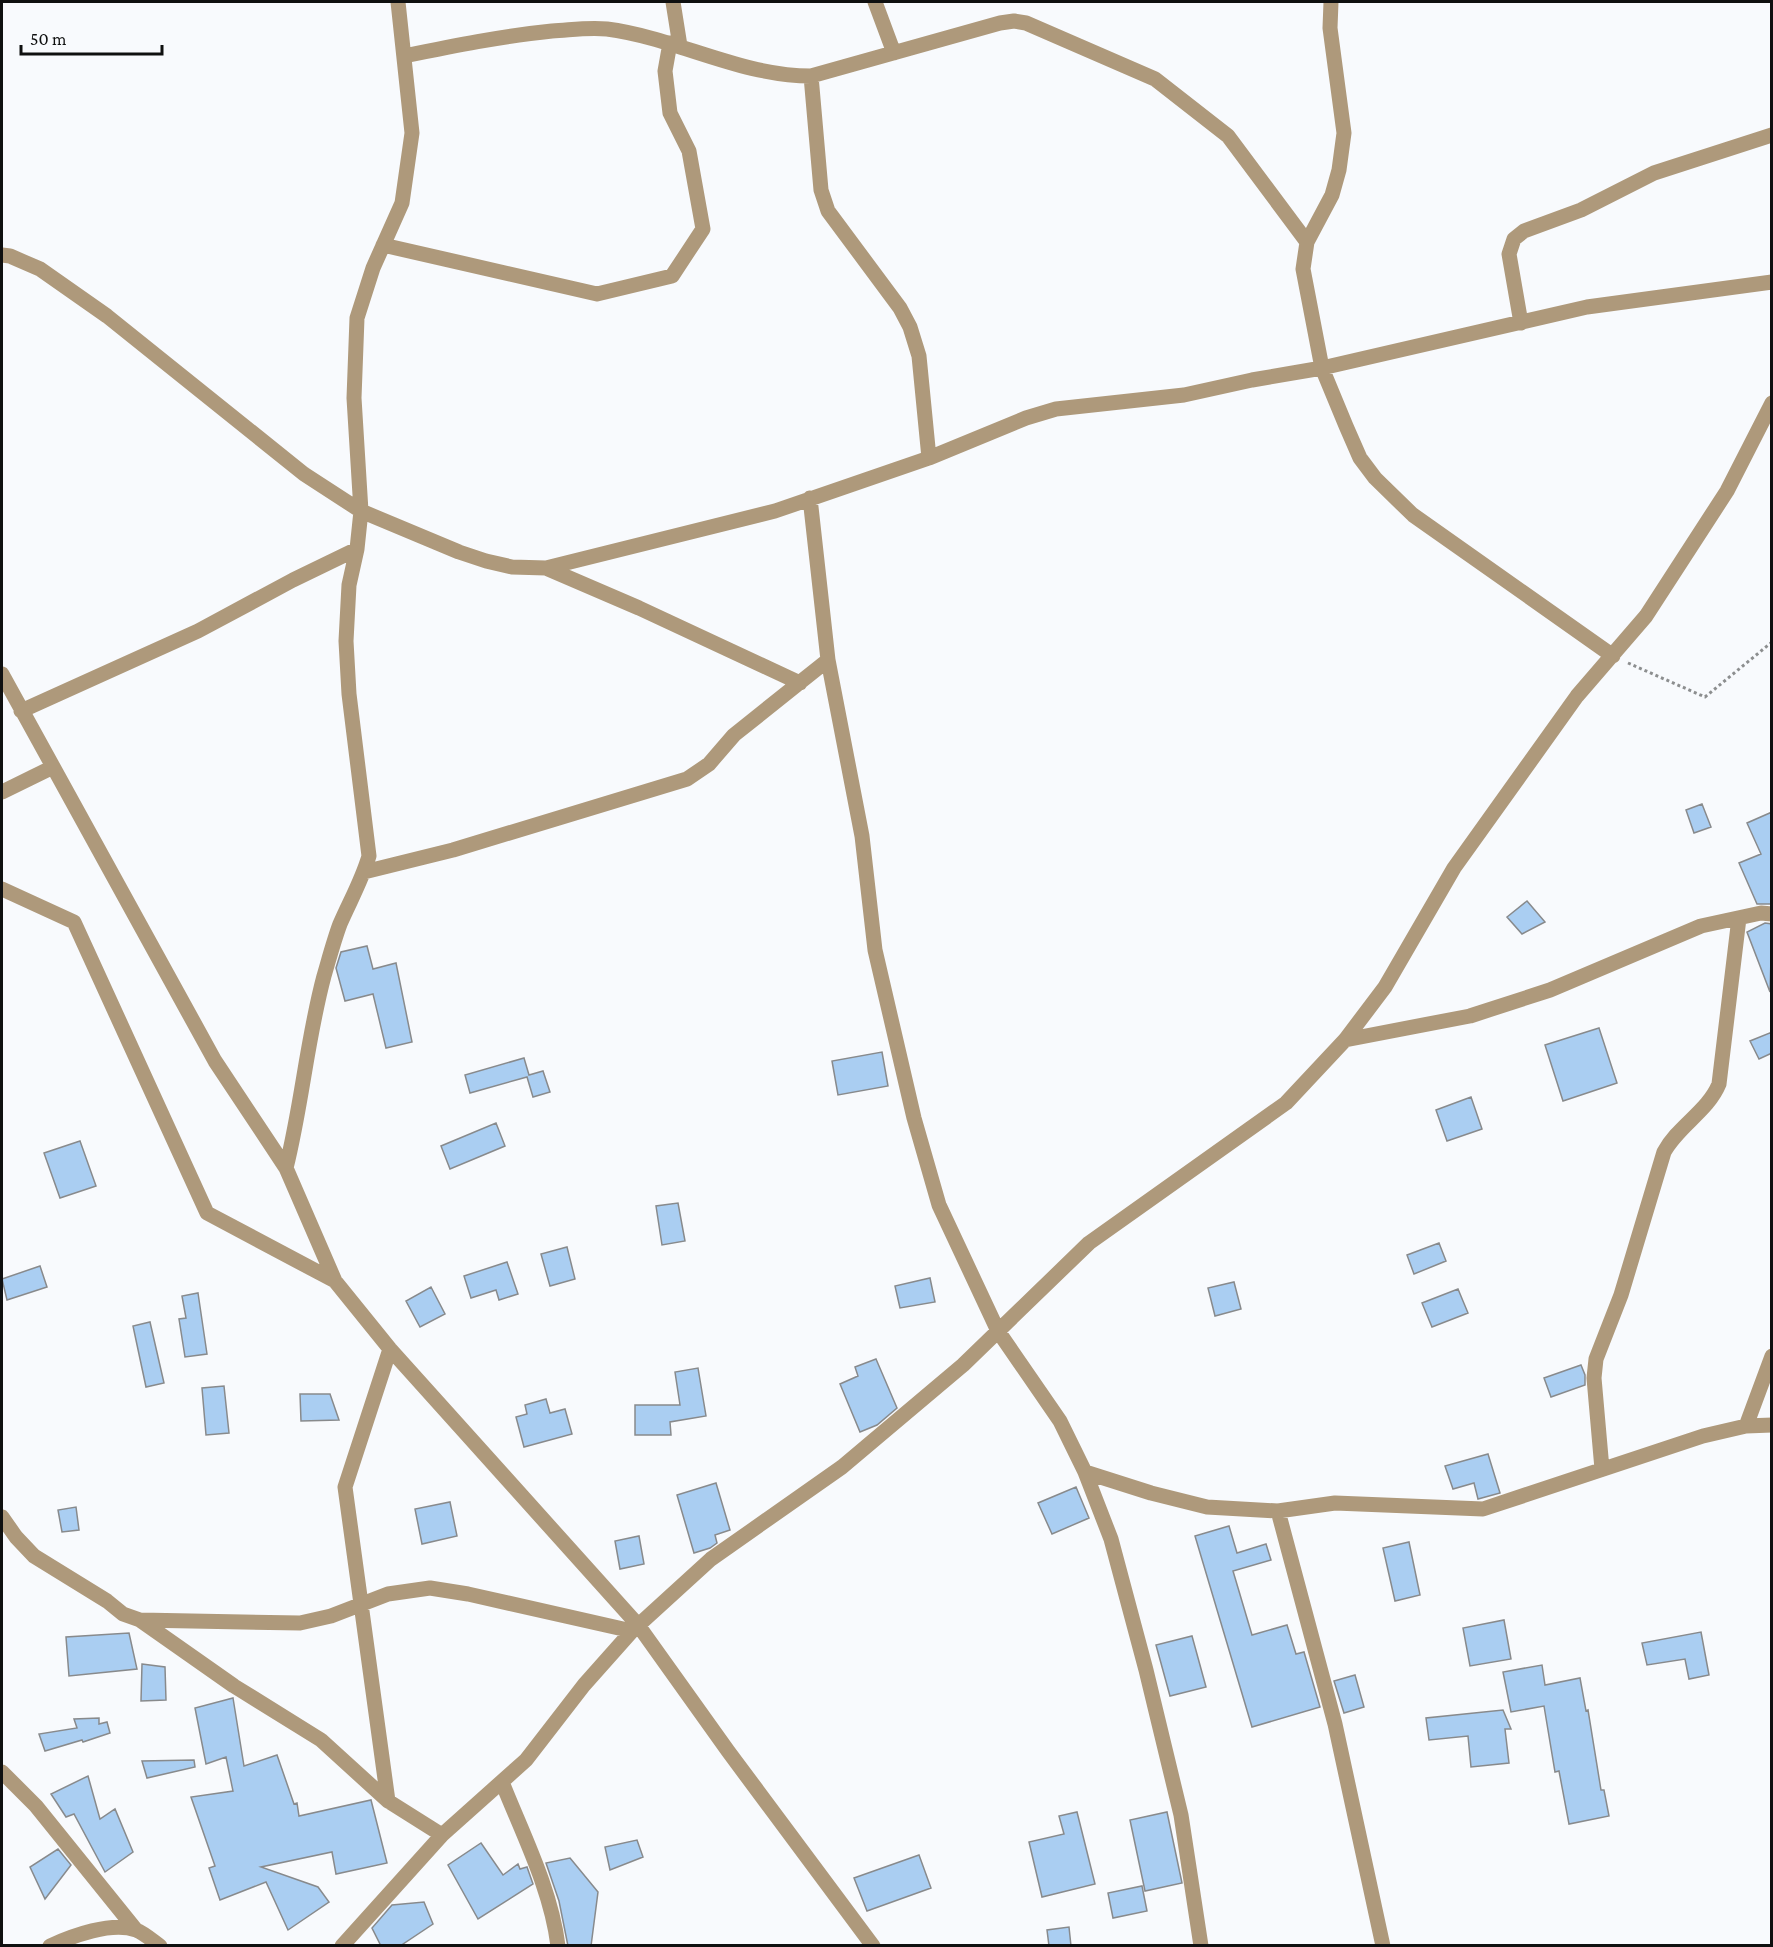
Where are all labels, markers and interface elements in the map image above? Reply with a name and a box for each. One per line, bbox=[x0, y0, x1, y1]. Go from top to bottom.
scale bar bbox=[21, 18, 162, 56]
text: 50 m bbox=[30, 29, 67, 49]

